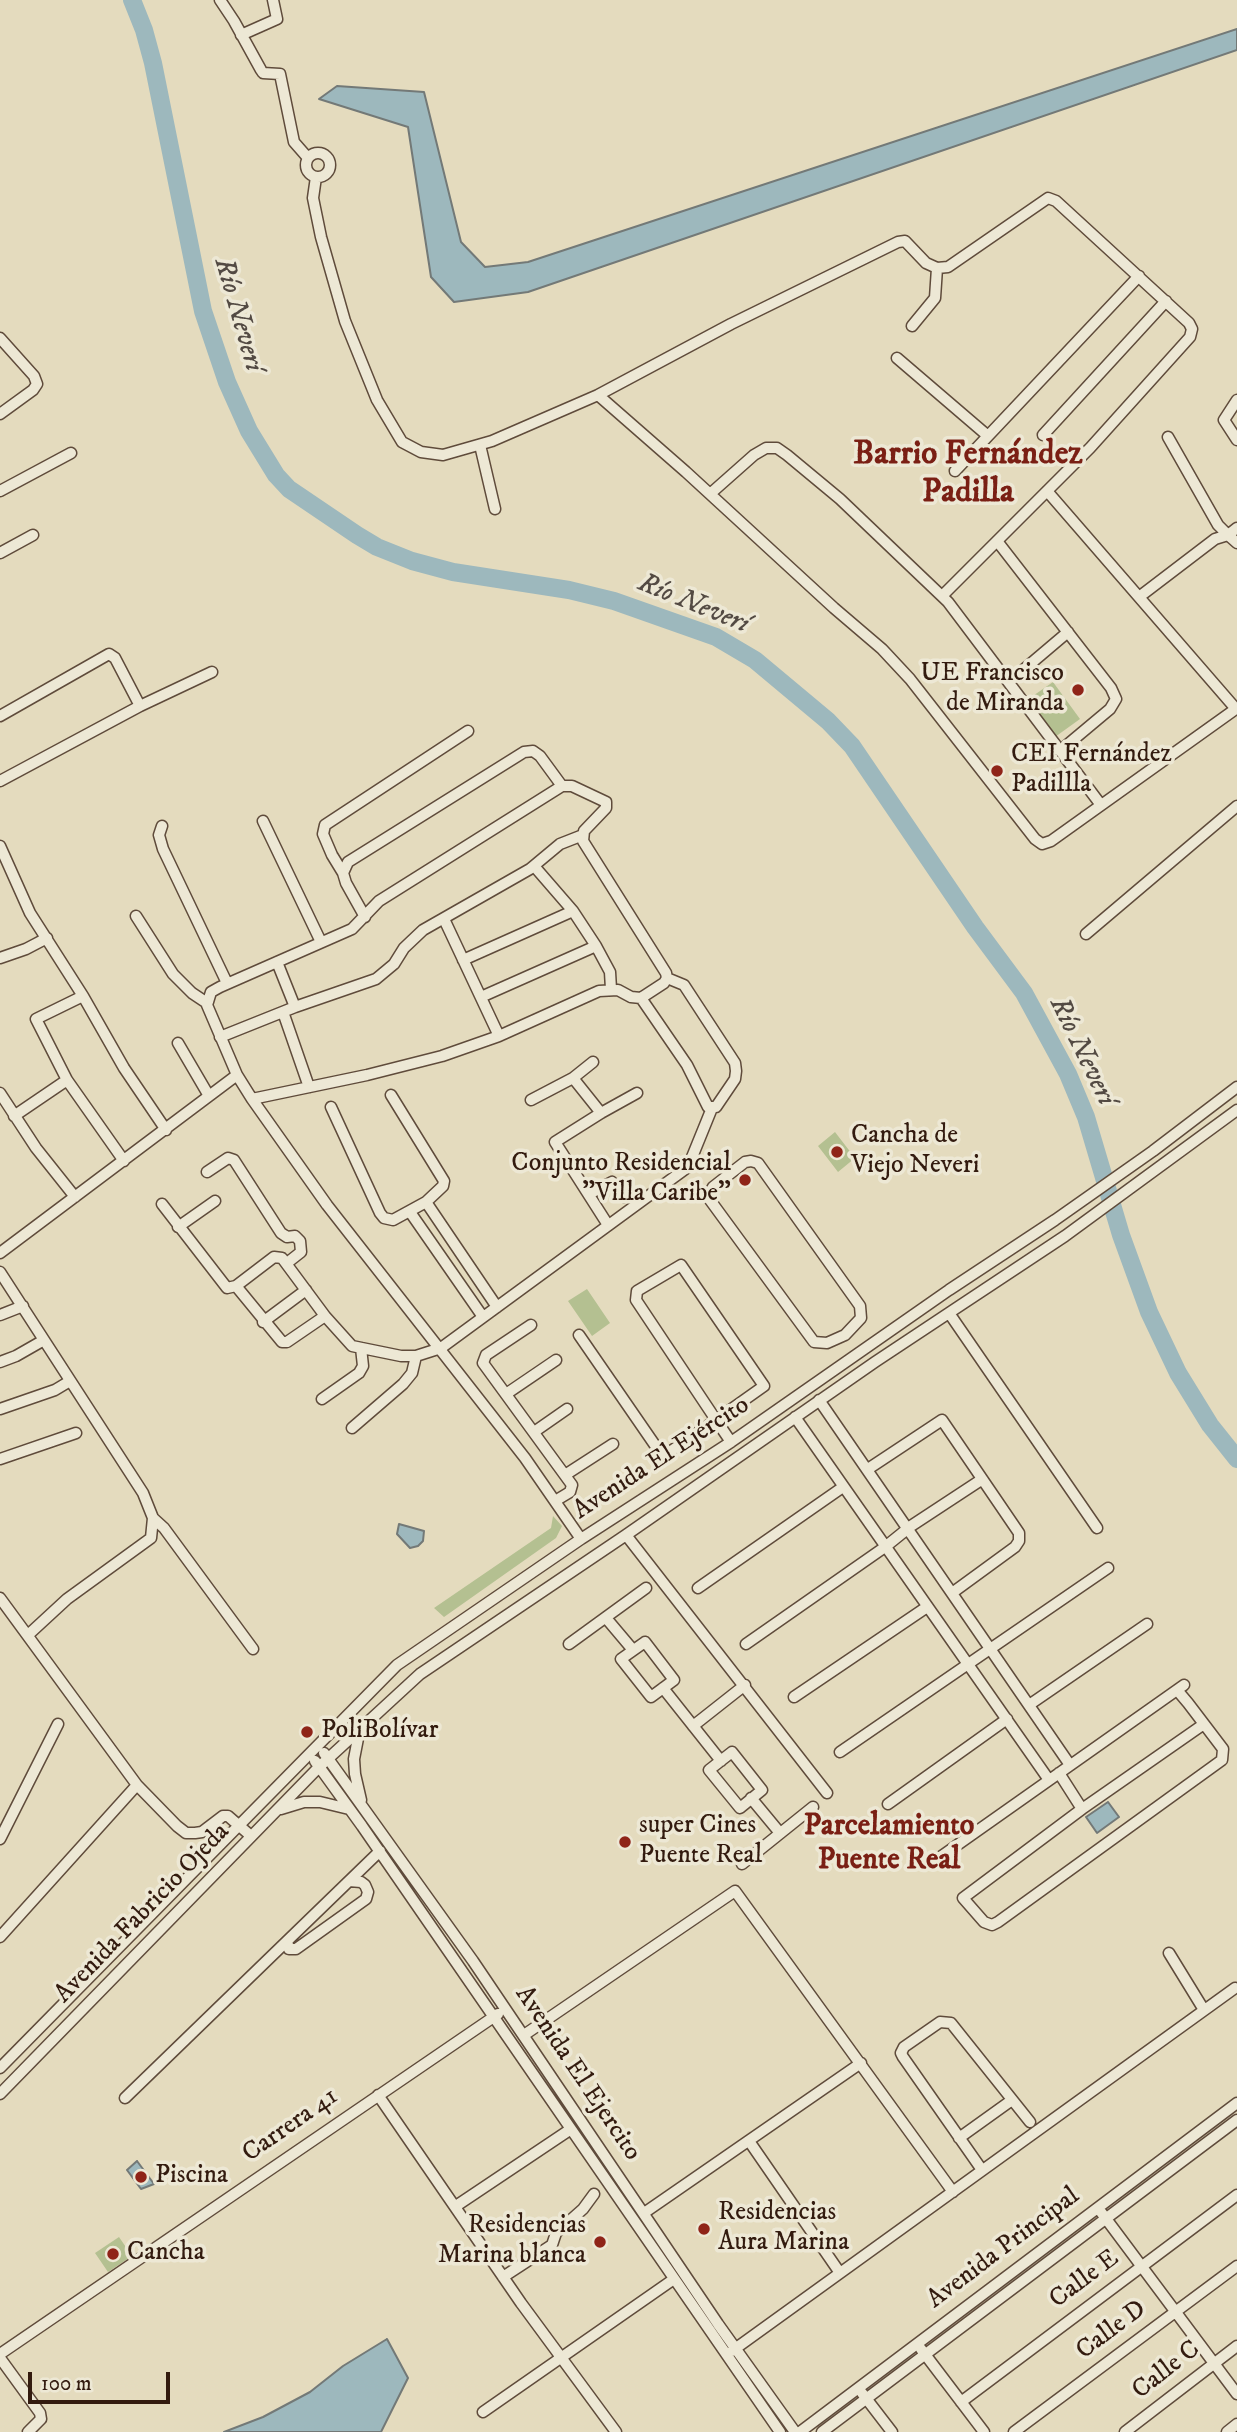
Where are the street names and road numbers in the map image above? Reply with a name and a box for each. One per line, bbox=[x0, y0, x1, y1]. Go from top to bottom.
street label: Avenida El Ejército bbox=[568, 1390, 756, 1528]
street label: Avenida Fabricio Ojeda bbox=[49, 1817, 237, 2011]
street label: Avenida El Ejercito bbox=[507, 1981, 647, 2167]
street label: Carrera 41 bbox=[237, 2082, 345, 2170]
street label: Avenida Principal bbox=[922, 2182, 1086, 2316]
street label: Calle E bbox=[1044, 2244, 1126, 2316]
street label: Calle D bbox=[1071, 2295, 1153, 2367]
street label: Calle C bbox=[1127, 2335, 1207, 2407]

